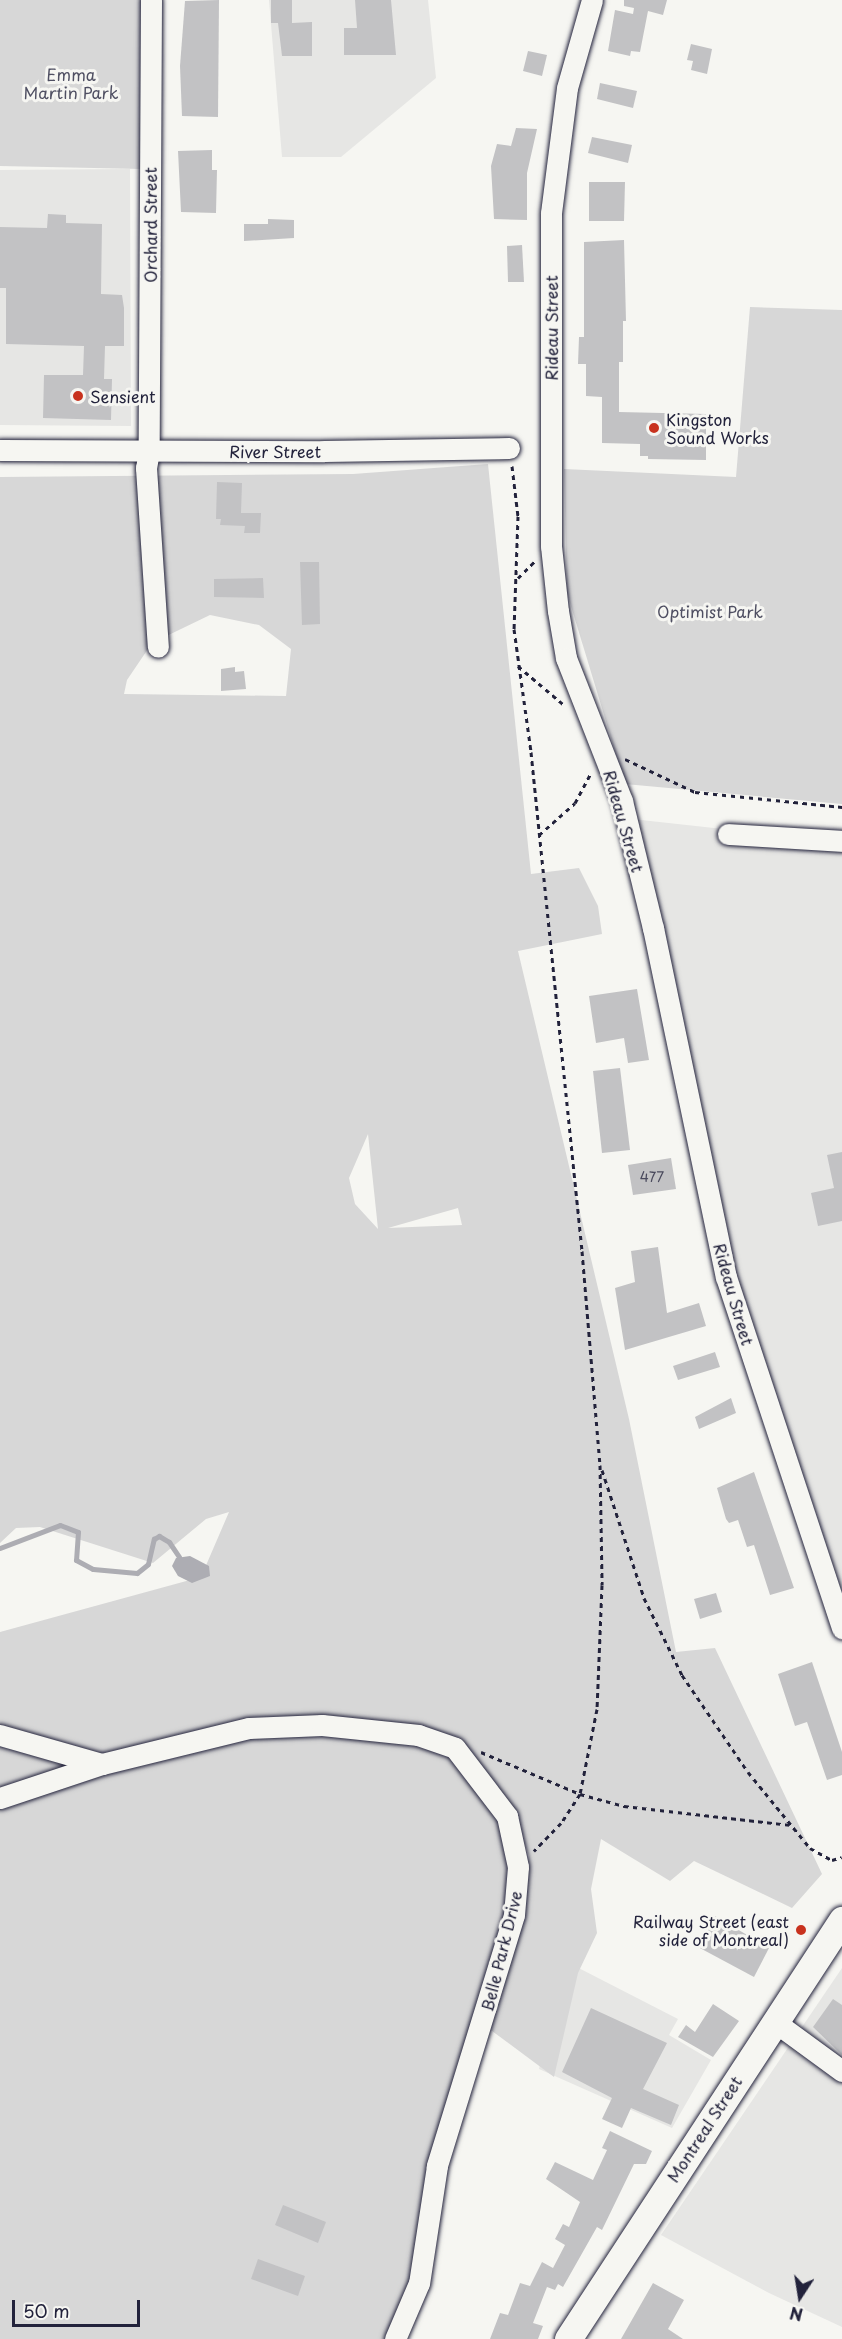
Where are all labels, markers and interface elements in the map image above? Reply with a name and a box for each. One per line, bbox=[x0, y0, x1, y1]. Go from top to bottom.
park label: Emma Martin Park bbox=[24, 64, 118, 102]
street label: Orchard Street bbox=[140, 167, 160, 283]
street label: Rideau Street bbox=[541, 275, 561, 381]
place label: Sensient bbox=[90, 386, 156, 406]
marker: Sensient bbox=[71, 389, 85, 403]
place label: Kingston Sound Works bbox=[666, 409, 768, 447]
marker: Kingston Sound Works bbox=[647, 421, 661, 435]
street label: River Street bbox=[229, 441, 321, 461]
park label: Optimist Park bbox=[657, 601, 763, 621]
street label: Rideau Street bbox=[600, 768, 648, 874]
house number: 477 bbox=[640, 1169, 664, 1185]
street label: Rideau Street bbox=[710, 1241, 758, 1347]
street label: Belle Park Drive bbox=[477, 1888, 525, 2014]
place label: Railway Street (east side of Montreal) bbox=[632, 1911, 789, 1949]
marker: Railway Street (east side of Montreal) bbox=[794, 1923, 808, 1937]
street label: Montreal Street bbox=[662, 2072, 746, 2186]
north arrow bbox=[770, 2267, 830, 2327]
scale bar bbox=[15, 2288, 142, 2326]
text: 50 m bbox=[23, 2297, 70, 2324]
text: N bbox=[788, 2302, 805, 2328]

